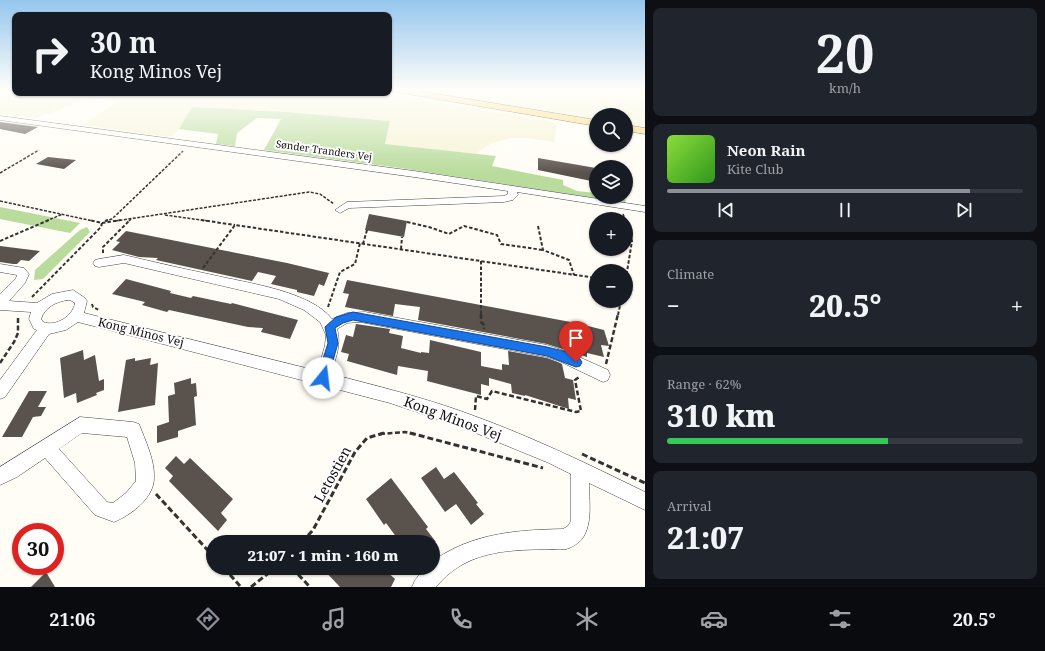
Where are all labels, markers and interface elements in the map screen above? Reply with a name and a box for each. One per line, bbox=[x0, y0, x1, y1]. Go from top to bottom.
text: 20 bbox=[816, 17, 874, 88]
text: 30 m bbox=[90, 23, 157, 61]
icon: right bbox=[24, 28, 76, 80]
text: Kong Minos Vej bbox=[90, 59, 222, 83]
text: km/h bbox=[829, 79, 861, 97]
map controls bbox=[589, 108, 633, 308]
button: search bbox=[589, 108, 633, 152]
street label: Sønder Tranders Vej bbox=[275, 136, 373, 164]
text: Neon Rain bbox=[727, 140, 805, 160]
button: layers bbox=[589, 160, 633, 204]
text: Kite Club bbox=[727, 160, 783, 178]
icon: previous bbox=[715, 199, 737, 221]
icon: pause bbox=[834, 199, 856, 221]
icon: next bbox=[953, 199, 975, 221]
button: + bbox=[589, 212, 633, 256]
button: − bbox=[589, 264, 633, 308]
text: Climate bbox=[667, 265, 714, 283]
text: 20.5° bbox=[809, 285, 881, 326]
text: − bbox=[667, 290, 680, 320]
text: + bbox=[1011, 290, 1023, 320]
street label: Kong Minos Vej bbox=[96, 313, 186, 351]
pin bbox=[559, 321, 593, 362]
icon: arrive bbox=[565, 327, 587, 349]
position arrow bbox=[302, 357, 344, 399]
text: Range · 62% bbox=[667, 375, 741, 393]
street label: Kong Minos Vej bbox=[401, 391, 505, 445]
text: 310 km bbox=[667, 395, 776, 436]
street label: Letostien bbox=[309, 443, 355, 505]
text: Arrival bbox=[667, 497, 711, 515]
text: 21:07 bbox=[667, 517, 744, 558]
speed limit sign: 30 bbox=[12, 523, 64, 575]
text: 21:07 · 1 min · 160 m bbox=[247, 545, 399, 565]
icon: directions bbox=[194, 605, 222, 633]
icon: music bbox=[320, 605, 348, 633]
icon: phone bbox=[447, 605, 475, 633]
icon: climate bbox=[573, 605, 601, 633]
icon: car bbox=[700, 605, 728, 633]
icon: filters bbox=[826, 605, 854, 633]
text: 21:06 bbox=[49, 607, 95, 631]
text: 20.5° bbox=[953, 607, 996, 631]

